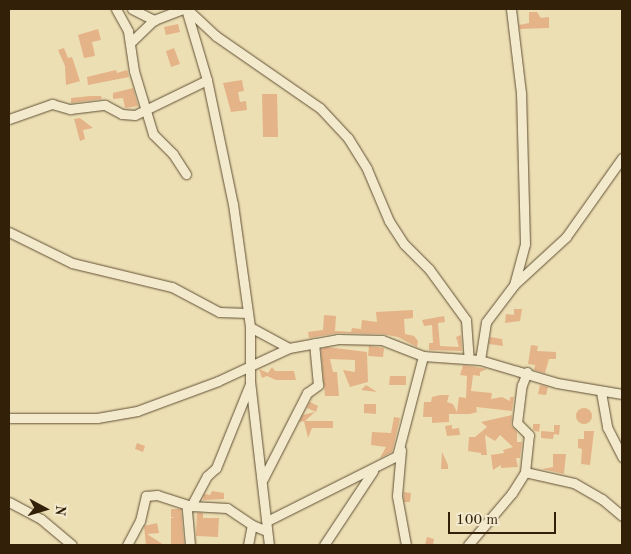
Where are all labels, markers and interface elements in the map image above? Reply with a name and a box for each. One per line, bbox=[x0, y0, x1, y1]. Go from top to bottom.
north arrow bbox=[20, 484, 70, 534]
scale bar bbox=[451, 502, 558, 534]
text: N bbox=[52, 505, 67, 517]
text: 100 m bbox=[456, 513, 498, 528]

